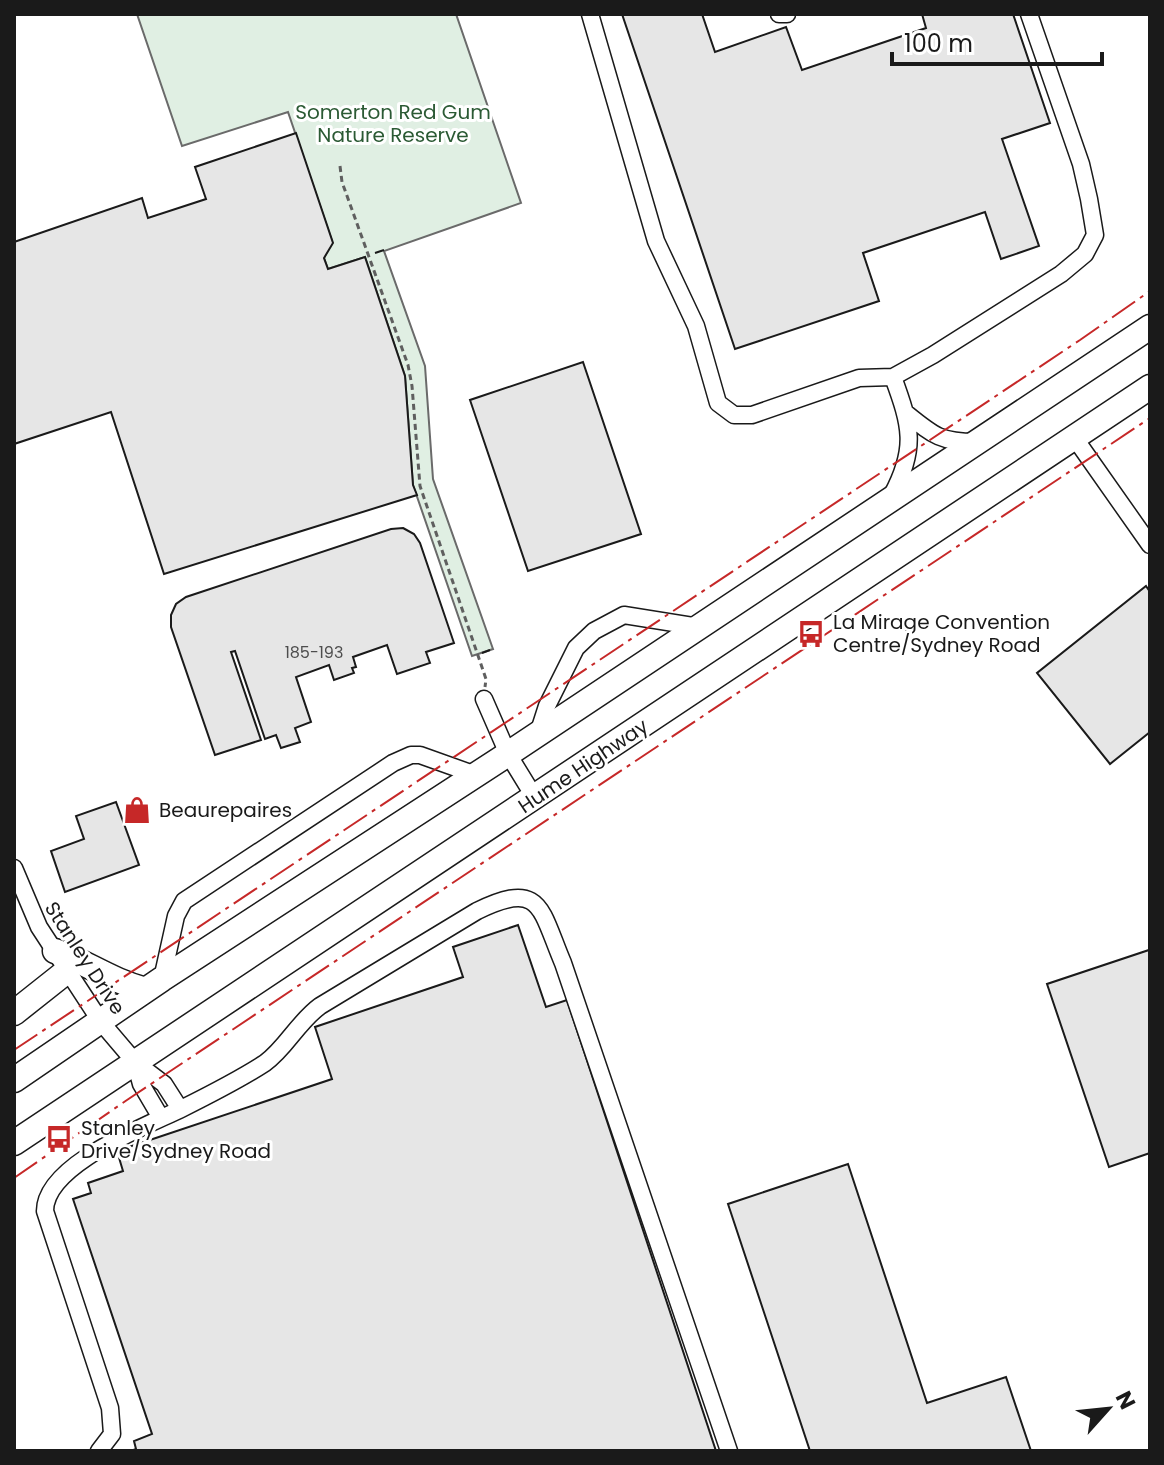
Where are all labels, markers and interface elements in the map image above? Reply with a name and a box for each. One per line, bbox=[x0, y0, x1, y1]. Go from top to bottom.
scale bar bbox=[892, 16, 1102, 66]
text: 100 m bbox=[904, 27, 973, 60]
park label: Somerton Red Gum Nature Reserve bbox=[295, 98, 491, 149]
place label: La Mirage Convention Centre/Sydney Road bbox=[833, 608, 1050, 659]
bus stop icon: La Mirage Convention Centre/Sydney Road bbox=[796, 619, 826, 649]
house number: 185-193 bbox=[285, 641, 343, 664]
street label: Hume Highway bbox=[512, 712, 654, 820]
shop icon: Beaurepaires bbox=[122, 795, 152, 825]
place label: Beaurepaires bbox=[159, 796, 292, 824]
street label: Stanley Drive bbox=[38, 896, 132, 1020]
place label: Stanley Drive/Sydney Road bbox=[81, 1114, 271, 1165]
bus stop icon: Stanley Drive/Sydney Road bbox=[44, 1124, 74, 1154]
north arrow bbox=[1068, 1369, 1148, 1449]
text: N bbox=[1108, 1386, 1143, 1415]

